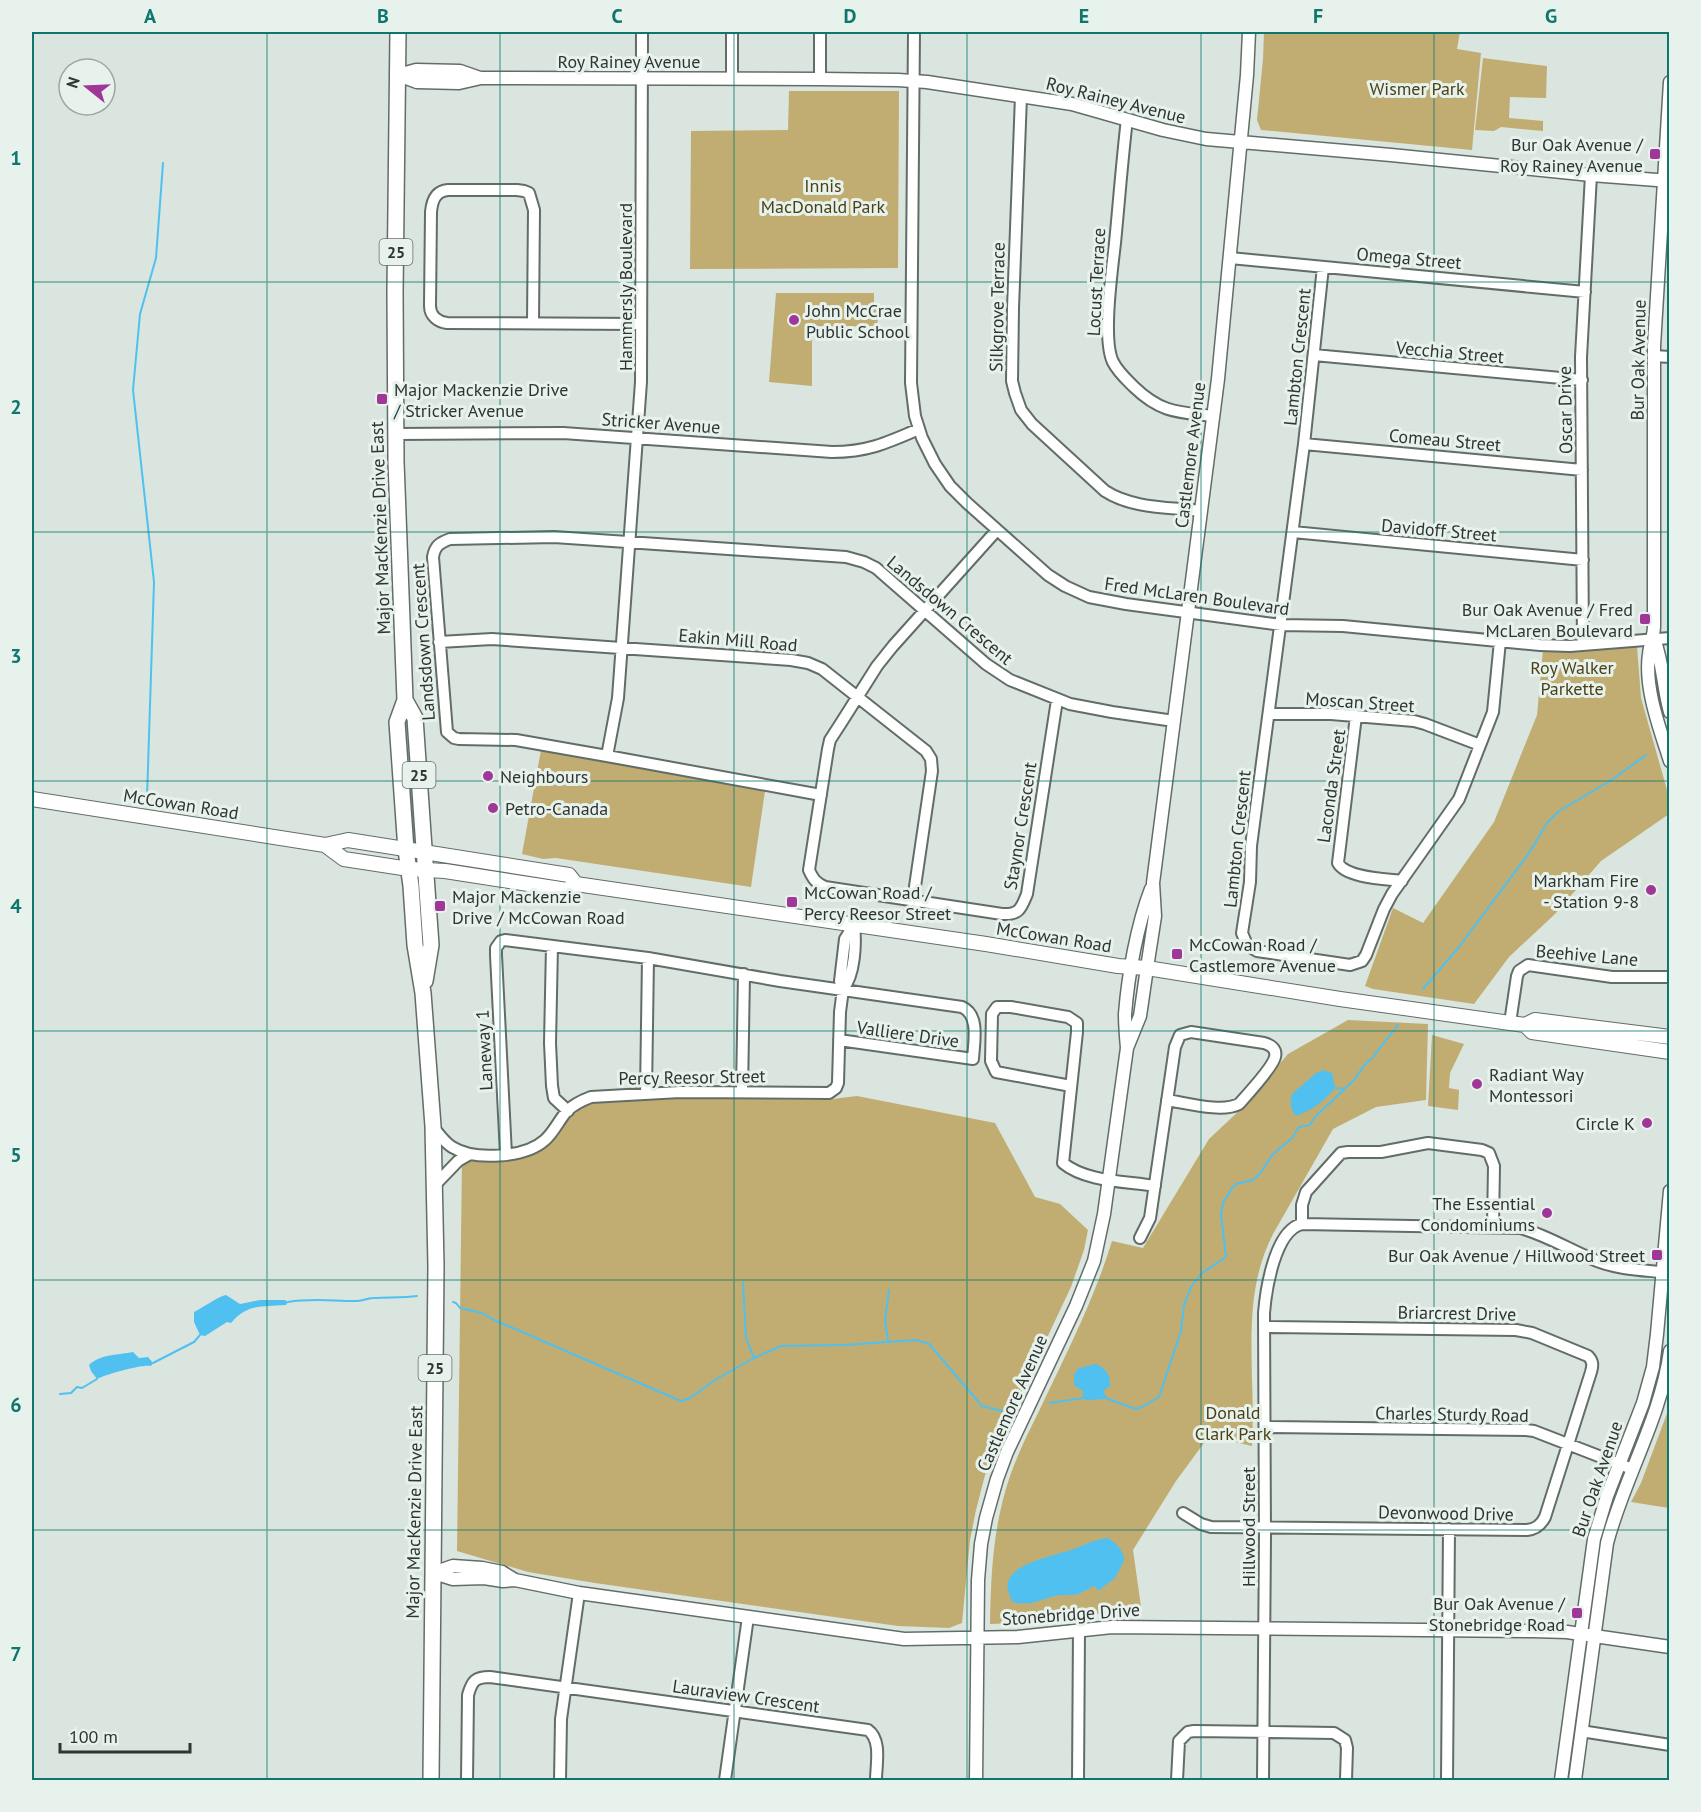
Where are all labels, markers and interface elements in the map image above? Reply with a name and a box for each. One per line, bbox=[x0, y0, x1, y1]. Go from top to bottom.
text: A bbox=[144, 3, 157, 29]
text: B bbox=[377, 3, 389, 29]
text: C bbox=[611, 3, 623, 29]
text: D bbox=[844, 3, 857, 29]
text: E bbox=[1079, 3, 1089, 29]
text: F bbox=[1313, 3, 1323, 29]
text: G bbox=[1545, 3, 1557, 29]
street label: Roy Rainey Avenue bbox=[558, 50, 700, 73]
north arrow bbox=[57, 57, 117, 117]
street label: Roy Rainey Avenue bbox=[1044, 72, 1188, 128]
text: N bbox=[62, 74, 84, 90]
park label: Wismer Park bbox=[1369, 77, 1465, 100]
place label: Bur Oak Avenue / Roy Rainey Avenue bbox=[1500, 133, 1645, 177]
text: 1 bbox=[10, 145, 22, 171]
marker: Bur Oak Avenue / Roy Rainey Avenue bbox=[1648, 147, 1662, 161]
park label: Innis MacDonald Park bbox=[761, 174, 886, 218]
street label: Hammersly Boulevard bbox=[614, 203, 637, 371]
street label: Locust Terrace bbox=[1082, 227, 1110, 337]
road number: 25 bbox=[380, 239, 412, 265]
street label: Silkgrove Terrace bbox=[984, 242, 1010, 372]
street label: Omega Street bbox=[1356, 242, 1462, 274]
street label: Lambton Crescent bbox=[1278, 287, 1316, 427]
place label: John McCrae Public School bbox=[805, 299, 910, 343]
street label: Bur Oak Avenue bbox=[1625, 299, 1651, 421]
marker: John McCrae Public School bbox=[787, 313, 801, 327]
street label: Vecchia Street bbox=[1394, 336, 1505, 368]
street label: Oscar Drive bbox=[1553, 366, 1577, 454]
place label: Major Mackenzie Drive / Stricker Avenue bbox=[393, 378, 568, 422]
street label: Castlemore Avenue bbox=[1170, 381, 1210, 529]
marker: Major Mackenzie Drive / Stricker Avenue bbox=[375, 392, 389, 406]
text: 2 bbox=[10, 394, 22, 420]
street label: Stricker Avenue bbox=[601, 407, 721, 439]
street label: Major MacKenzie Drive East bbox=[365, 421, 395, 635]
street label: Comeau Street bbox=[1388, 424, 1502, 456]
street label: Davidoff Street bbox=[1380, 514, 1498, 546]
street label: Landsdown Crescent bbox=[882, 551, 1018, 669]
street label: Landsdown Crescent bbox=[406, 563, 440, 721]
street label: Fred McLaren Boulevard bbox=[1103, 572, 1291, 620]
place label: Bur Oak Avenue / Fred McLaren Boulevard bbox=[1462, 598, 1633, 642]
marker: Bur Oak Avenue / Fred McLaren Boulevard bbox=[1638, 612, 1652, 626]
street label: Eakin Mill Road bbox=[678, 623, 798, 657]
text: 3 bbox=[10, 643, 22, 669]
park label: Roy Walker Parkette bbox=[1530, 656, 1614, 700]
street label: Moscan Street bbox=[1305, 687, 1415, 717]
street label: Laconda Street bbox=[1312, 728, 1350, 844]
street label: Staynor Crescent bbox=[999, 760, 1041, 892]
road number: 25 bbox=[402, 762, 436, 788]
place label: Neighbours bbox=[500, 765, 588, 788]
marker: Neighbours bbox=[481, 769, 495, 783]
street label: Lambton Crescent bbox=[1218, 769, 1256, 909]
street label: McCowan Road bbox=[122, 784, 240, 824]
place label: Petro-Canada bbox=[505, 797, 608, 820]
marker: Petro-Canada bbox=[486, 801, 500, 815]
place label: Markham Fire - Station 9-8 bbox=[1534, 869, 1639, 913]
place label: McCowan Road / Percy Reesor Street bbox=[804, 881, 951, 925]
marker: Markham Fire - Station 9-8 bbox=[1644, 883, 1658, 897]
place label: Major Mackenzie Drive / McCowan Road bbox=[452, 885, 625, 929]
text: 4 bbox=[10, 893, 22, 919]
marker: McCowan Road / Percy Reesor Street bbox=[785, 895, 799, 909]
marker: Major Mackenzie Drive / McCowan Road bbox=[433, 899, 447, 913]
street label: McCowan Road bbox=[995, 917, 1113, 957]
place label: McCowan Road / Castlemore Avenue bbox=[1189, 933, 1336, 977]
street label: Beehive Lane bbox=[1535, 939, 1639, 971]
marker: McCowan Road / Castlemore Avenue bbox=[1170, 947, 1184, 961]
street label: Laneway 1 bbox=[470, 1009, 498, 1091]
street label: Valliere Drive bbox=[854, 1015, 961, 1053]
place label: Radiant Way Montessori bbox=[1489, 1063, 1584, 1107]
street label: Percy Reesor Street bbox=[618, 1064, 766, 1090]
marker: Radiant Way Montessori bbox=[1470, 1077, 1484, 1091]
place label: Circle K bbox=[1575, 1112, 1635, 1135]
marker: Circle K bbox=[1640, 1116, 1654, 1130]
text: 5 bbox=[10, 1142, 22, 1168]
place label: The Essential Condominiums bbox=[1421, 1192, 1536, 1236]
marker: The Essential Condominiums bbox=[1540, 1206, 1554, 1220]
place label: Bur Oak Avenue / Hillwood Street bbox=[1388, 1244, 1645, 1267]
marker: Bur Oak Avenue / Hillwood Street bbox=[1650, 1248, 1664, 1262]
street label: Briarcrest Drive bbox=[1397, 1300, 1517, 1326]
street label: Castlemore Avenue bbox=[972, 1331, 1052, 1475]
road number: 25 bbox=[418, 1355, 452, 1381]
text: 6 bbox=[10, 1392, 22, 1418]
park label: Donald Clark Park bbox=[1195, 1401, 1272, 1445]
street label: Charles Sturdy Road bbox=[1375, 1401, 1529, 1427]
street label: Major MacKenzie Drive East bbox=[401, 1405, 427, 1619]
street label: Bur Oak Avenue bbox=[1566, 1418, 1628, 1540]
street label: Hillwood Street bbox=[1237, 1467, 1260, 1587]
street label: Devonwood Drive bbox=[1378, 1500, 1514, 1526]
place label: Bur Oak Avenue / Stonebridge Road bbox=[1429, 1592, 1567, 1636]
street label: Stonebridge Drive bbox=[1001, 1598, 1141, 1630]
marker: Bur Oak Avenue / Stonebridge Road bbox=[1570, 1606, 1584, 1620]
text: 7 bbox=[10, 1641, 22, 1667]
street label: Lauraview Crescent bbox=[671, 1674, 821, 1718]
scale bar bbox=[60, 1716, 190, 1754]
text: 100 m bbox=[69, 1725, 118, 1748]

